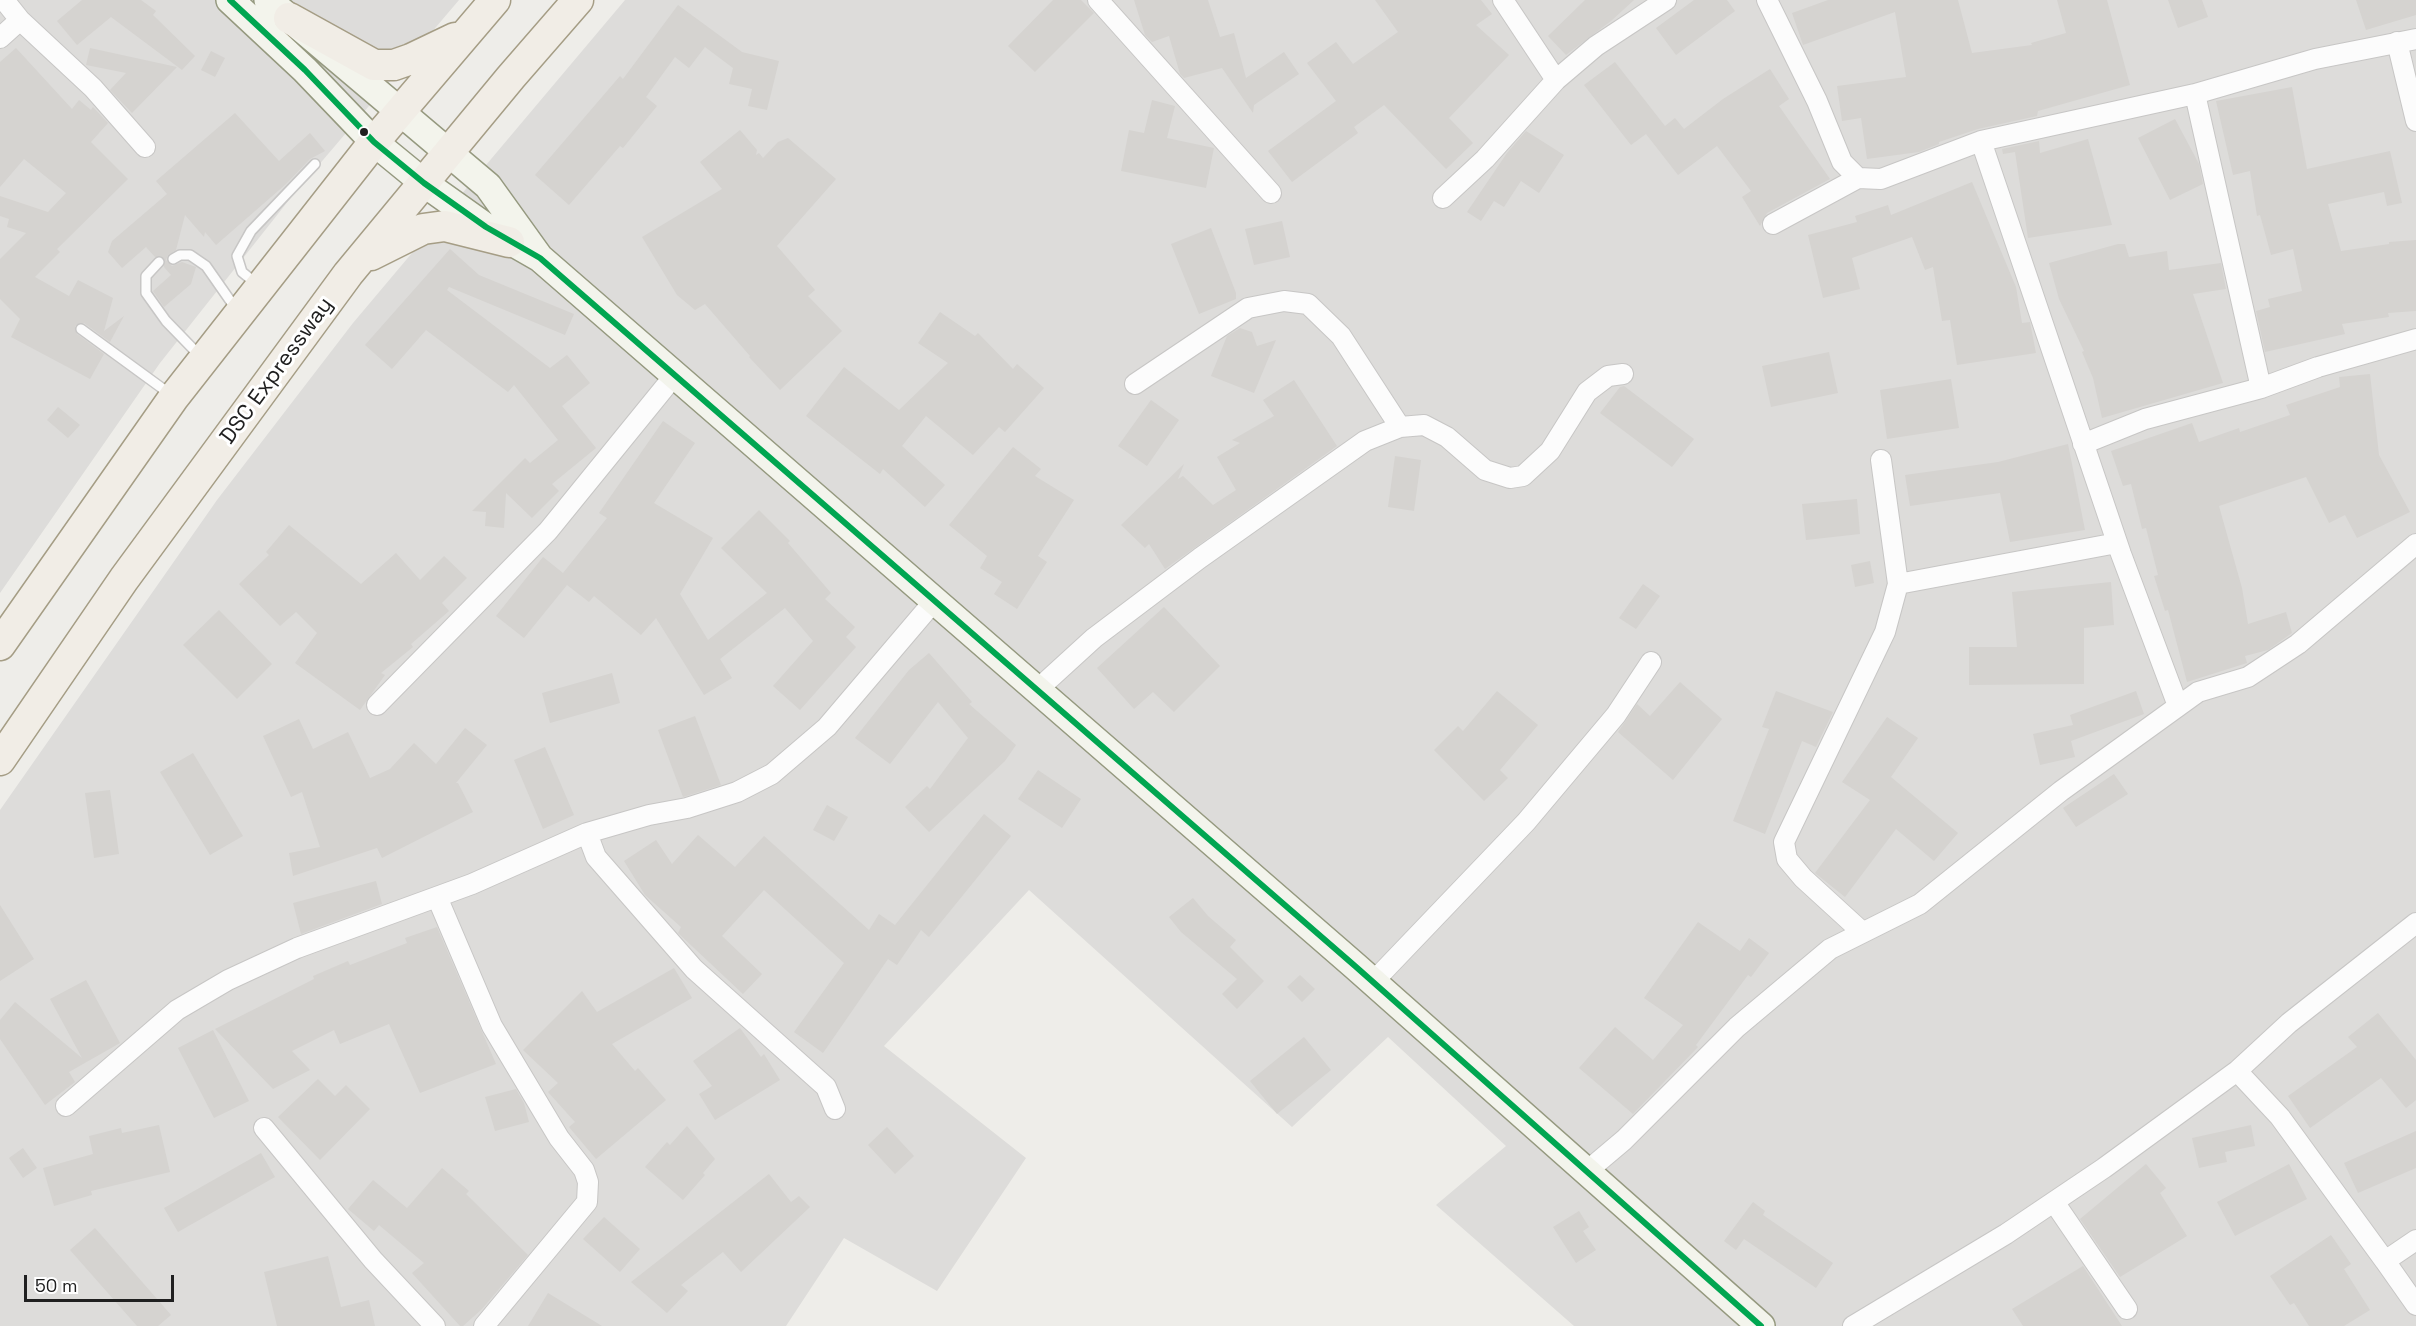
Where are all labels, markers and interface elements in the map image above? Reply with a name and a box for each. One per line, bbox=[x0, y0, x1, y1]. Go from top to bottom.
unlabelled marker bbox=[358, 126, 370, 138]
street label: DSC Expressway bbox=[215, 293, 339, 449]
scale bar bbox=[27, 1263, 177, 1301]
text: 50 m bbox=[35, 1274, 77, 1297]

